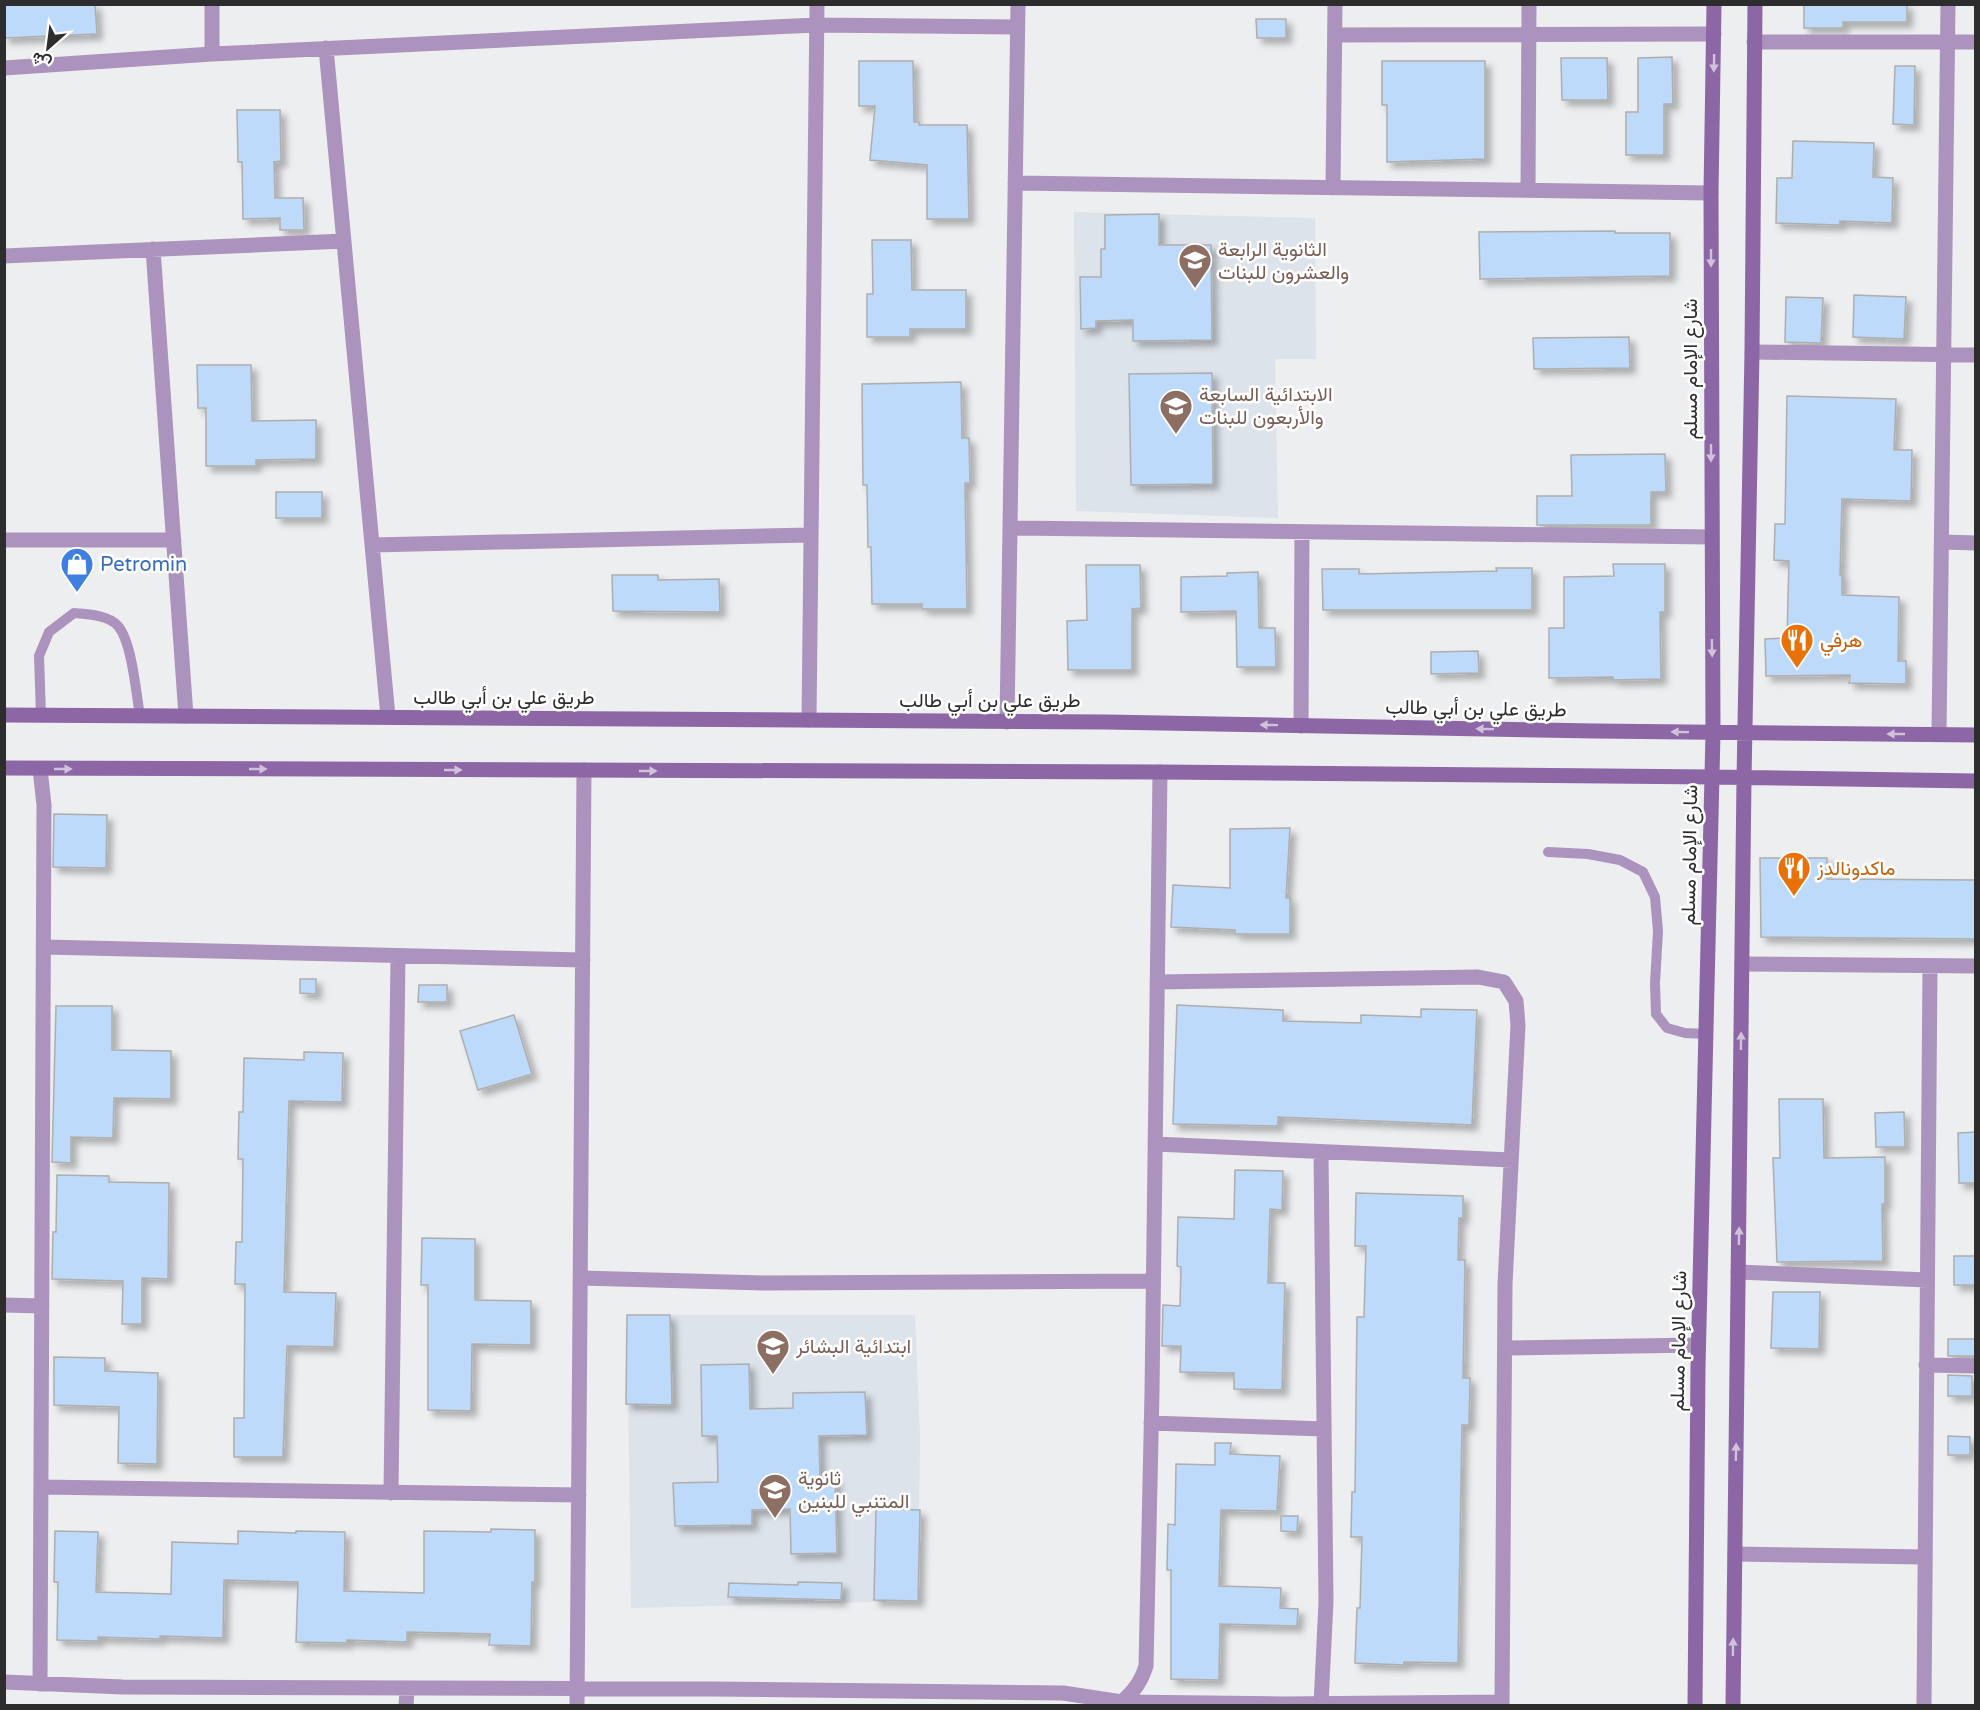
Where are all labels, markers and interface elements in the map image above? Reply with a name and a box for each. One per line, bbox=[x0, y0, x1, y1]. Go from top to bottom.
north arrow bbox=[18, 18, 78, 78]
text: ش bbox=[28, 47, 55, 74]
one-way arrow bbox=[1709, 53, 1718, 72]
place label: الثانوية الرابعة والعشرون للبنات bbox=[1218, 238, 1349, 285]
school or university icon: الثانوية الرابعة والعشرون للبنات bbox=[1177, 242, 1213, 289]
one-way arrow bbox=[1706, 248, 1716, 267]
street label: شارع الإمام مسلم bbox=[1679, 298, 1704, 440]
place label: الابتدائية السابعة والأربعون للبنات bbox=[1199, 383, 1333, 430]
school or university icon: الابتدائية السابعة والأربعون للبنات bbox=[1158, 388, 1194, 435]
one-way arrow bbox=[1706, 443, 1716, 462]
shop icon: Petromin bbox=[59, 546, 95, 593]
place label: Petromin bbox=[100, 553, 187, 577]
restaurant icon: هرفي bbox=[1779, 622, 1815, 669]
place label: هرفي bbox=[1820, 629, 1862, 657]
one-way arrow bbox=[1707, 638, 1717, 657]
street label: طريق علي بن أبي طالب bbox=[413, 686, 595, 714]
street label: طريق علي بن أبي طالب bbox=[899, 689, 1081, 717]
street label: طريق علي بن أبي طالب bbox=[1385, 695, 1567, 727]
one-way arrow bbox=[1260, 720, 1279, 730]
one-way arrow bbox=[1476, 725, 1495, 734]
one-way arrow bbox=[1671, 727, 1690, 737]
one-way arrow bbox=[1887, 729, 1906, 739]
one-way arrow bbox=[53, 764, 72, 774]
one-way arrow bbox=[248, 764, 267, 774]
one-way arrow bbox=[443, 765, 462, 775]
one-way arrow bbox=[638, 766, 657, 776]
street label: شارع الإمام مسلم bbox=[1677, 784, 1704, 926]
restaurant icon: ماكدونالدز bbox=[1776, 850, 1812, 897]
place label: ماكدونالدز bbox=[1816, 857, 1895, 881]
one-way arrow bbox=[1736, 1032, 1746, 1051]
one-way arrow bbox=[1734, 1227, 1743, 1246]
street label: شارع الإمام مسلم bbox=[1666, 1270, 1693, 1412]
school or university icon: ابتدائية البشائر bbox=[755, 1328, 791, 1375]
place label: ابتدائية البشائر bbox=[795, 1335, 911, 1359]
one-way arrow bbox=[1731, 1443, 1741, 1462]
place label: ثانوية المتنبي للبنين bbox=[798, 1467, 909, 1518]
school or university icon: ثانوية المتنبي للبنين bbox=[757, 1472, 793, 1519]
one-way arrow bbox=[1729, 1638, 1738, 1657]

